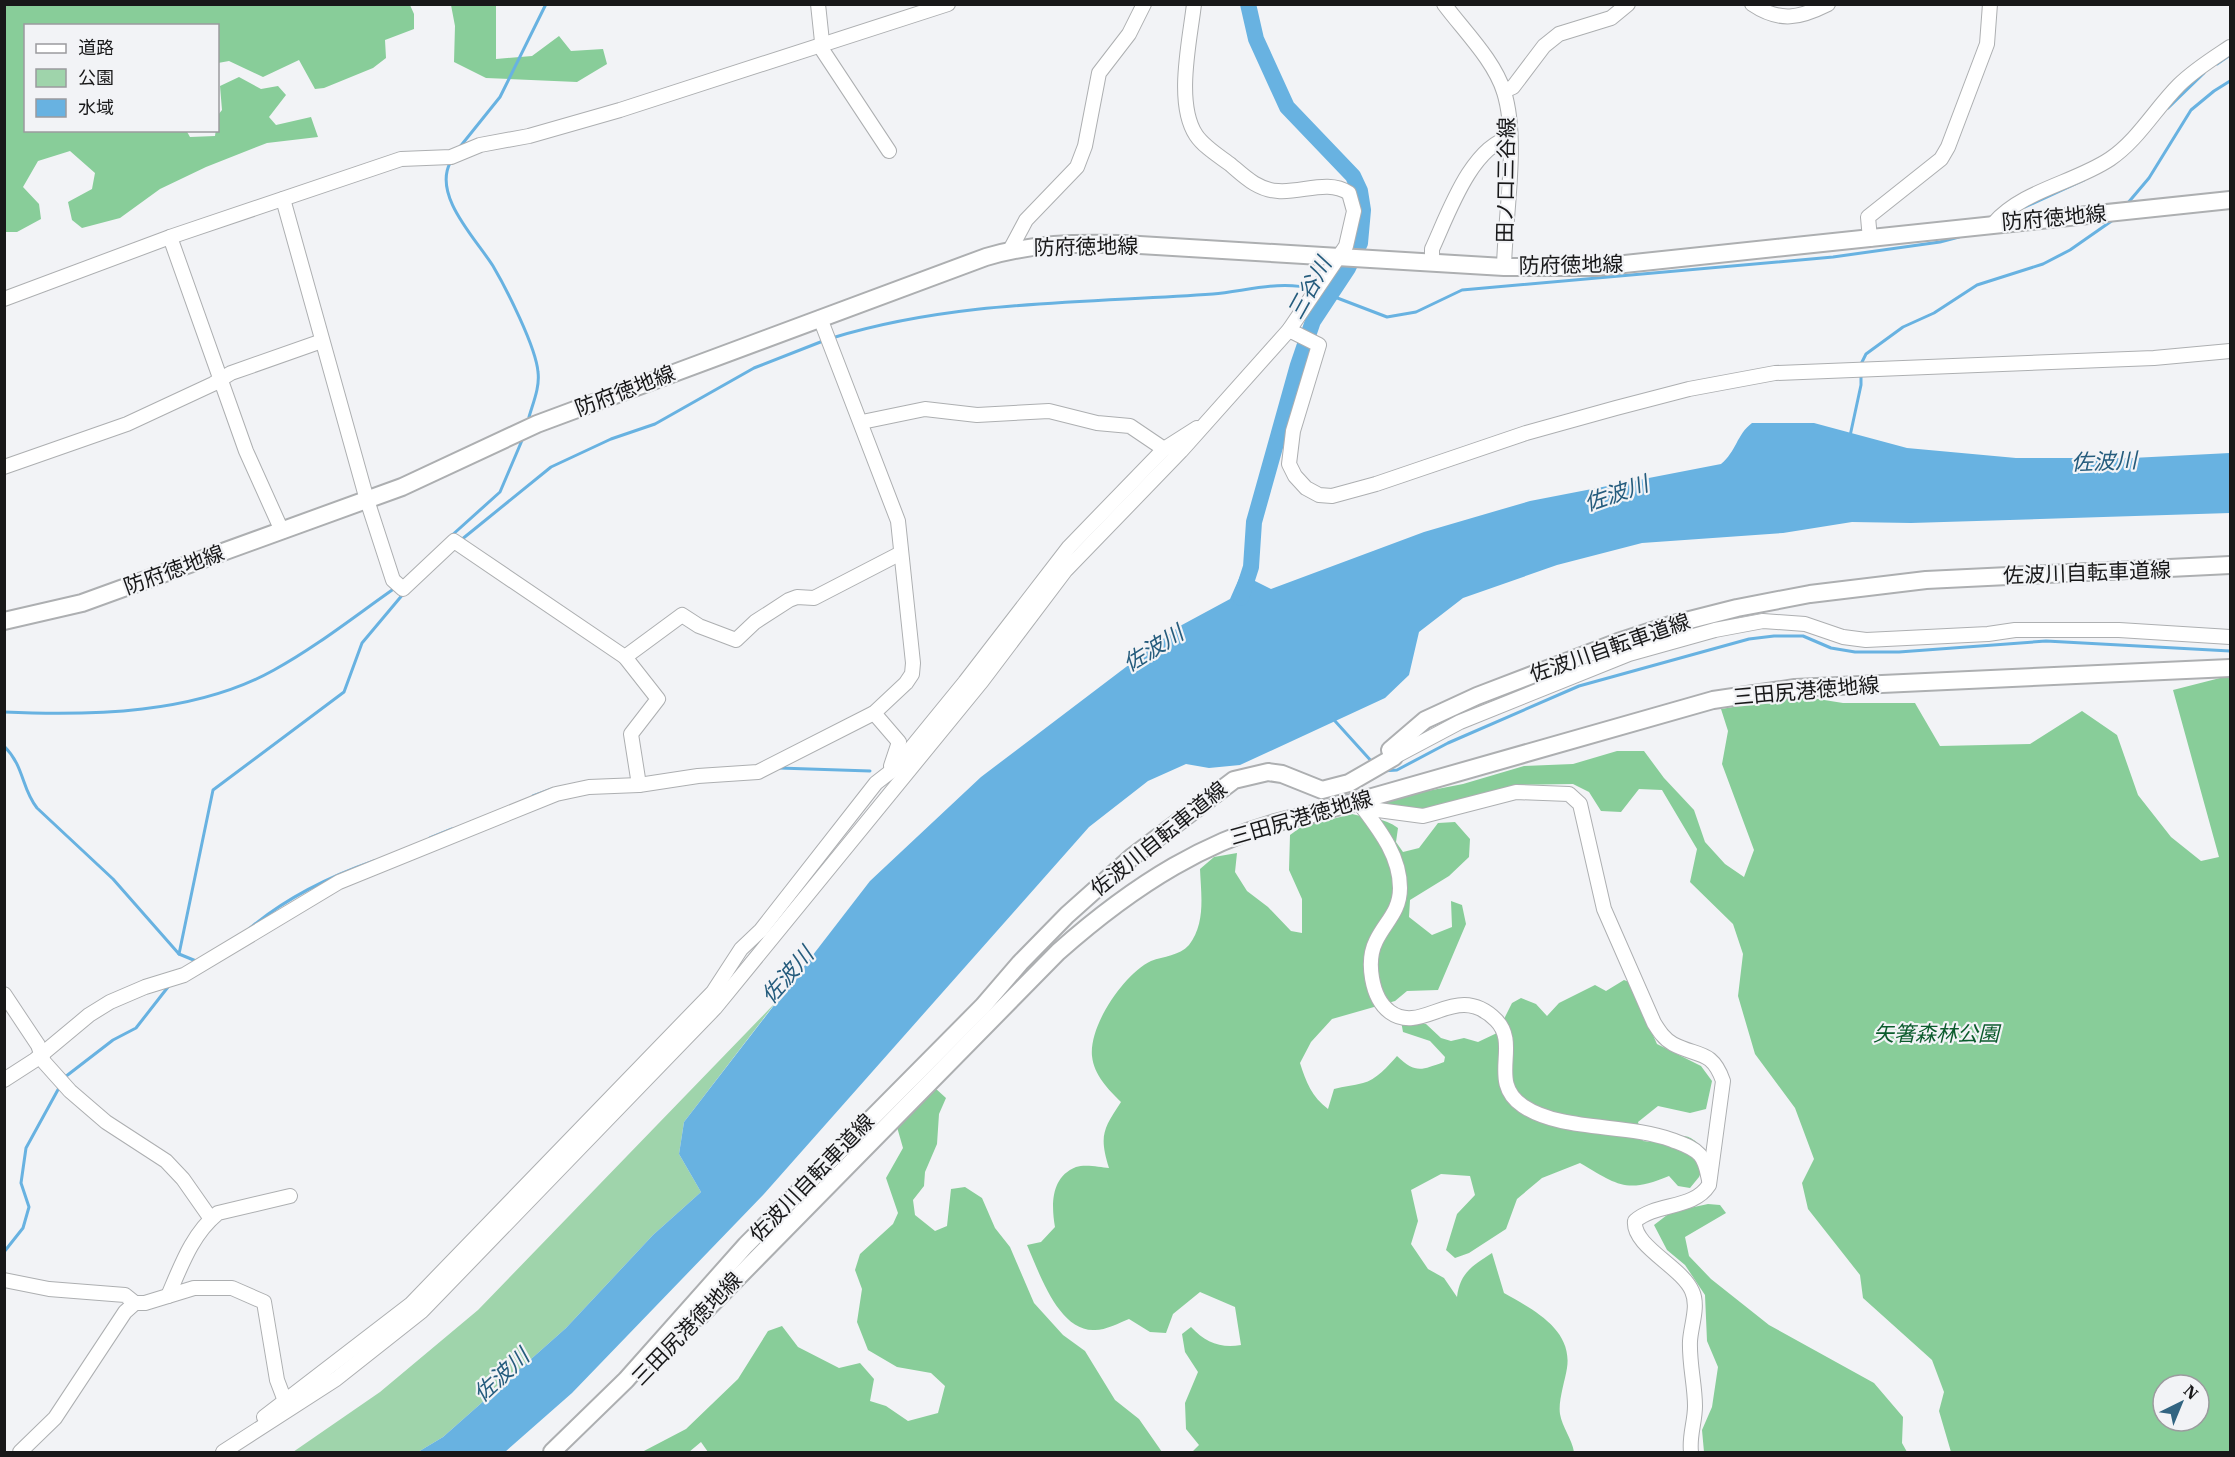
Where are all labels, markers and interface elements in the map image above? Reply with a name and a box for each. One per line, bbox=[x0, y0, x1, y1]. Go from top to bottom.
legend bbox=[24, 24, 219, 132]
text: 道路 bbox=[78, 36, 114, 59]
text: 公園 bbox=[78, 66, 114, 89]
text: 水域 bbox=[78, 96, 114, 119]
street label: 田ノ口三谷線 bbox=[1490, 117, 1520, 243]
street label: 防府徳地線 bbox=[2000, 198, 2107, 236]
street label: 防府徳地線 bbox=[1033, 231, 1139, 261]
street label: 防府徳地線 bbox=[1518, 249, 1624, 279]
water label: 三谷川 bbox=[1280, 250, 1338, 324]
street label: 防府徳地線 bbox=[571, 358, 679, 422]
water label: 佐波川 bbox=[2070, 445, 2139, 476]
water label: 佐波川 bbox=[1580, 467, 1654, 517]
street label: 防府徳地線 bbox=[120, 538, 228, 600]
street label: 佐波川自転車道線 bbox=[2003, 555, 2171, 589]
street label: 佐波川自転車道線 bbox=[1526, 606, 1694, 688]
water label: 佐波川 bbox=[1117, 617, 1190, 677]
street label: 三田尻港徳地線 bbox=[1731, 670, 1880, 710]
street label: 佐波川自転車道線 bbox=[1084, 774, 1232, 902]
street label: 三田尻港徳地線 bbox=[1226, 783, 1375, 851]
water label: 佐波川 bbox=[754, 939, 821, 1009]
park label: 矢箸森林公園 bbox=[1873, 1019, 2002, 1047]
street label: 佐波川自転車道線 bbox=[743, 1107, 880, 1247]
street label: 三田尻港徳地線 bbox=[625, 1266, 747, 1391]
water label: 佐波川 bbox=[467, 1340, 536, 1408]
north arrow bbox=[2151, 1373, 2211, 1433]
text: N bbox=[2180, 1380, 2203, 1404]

